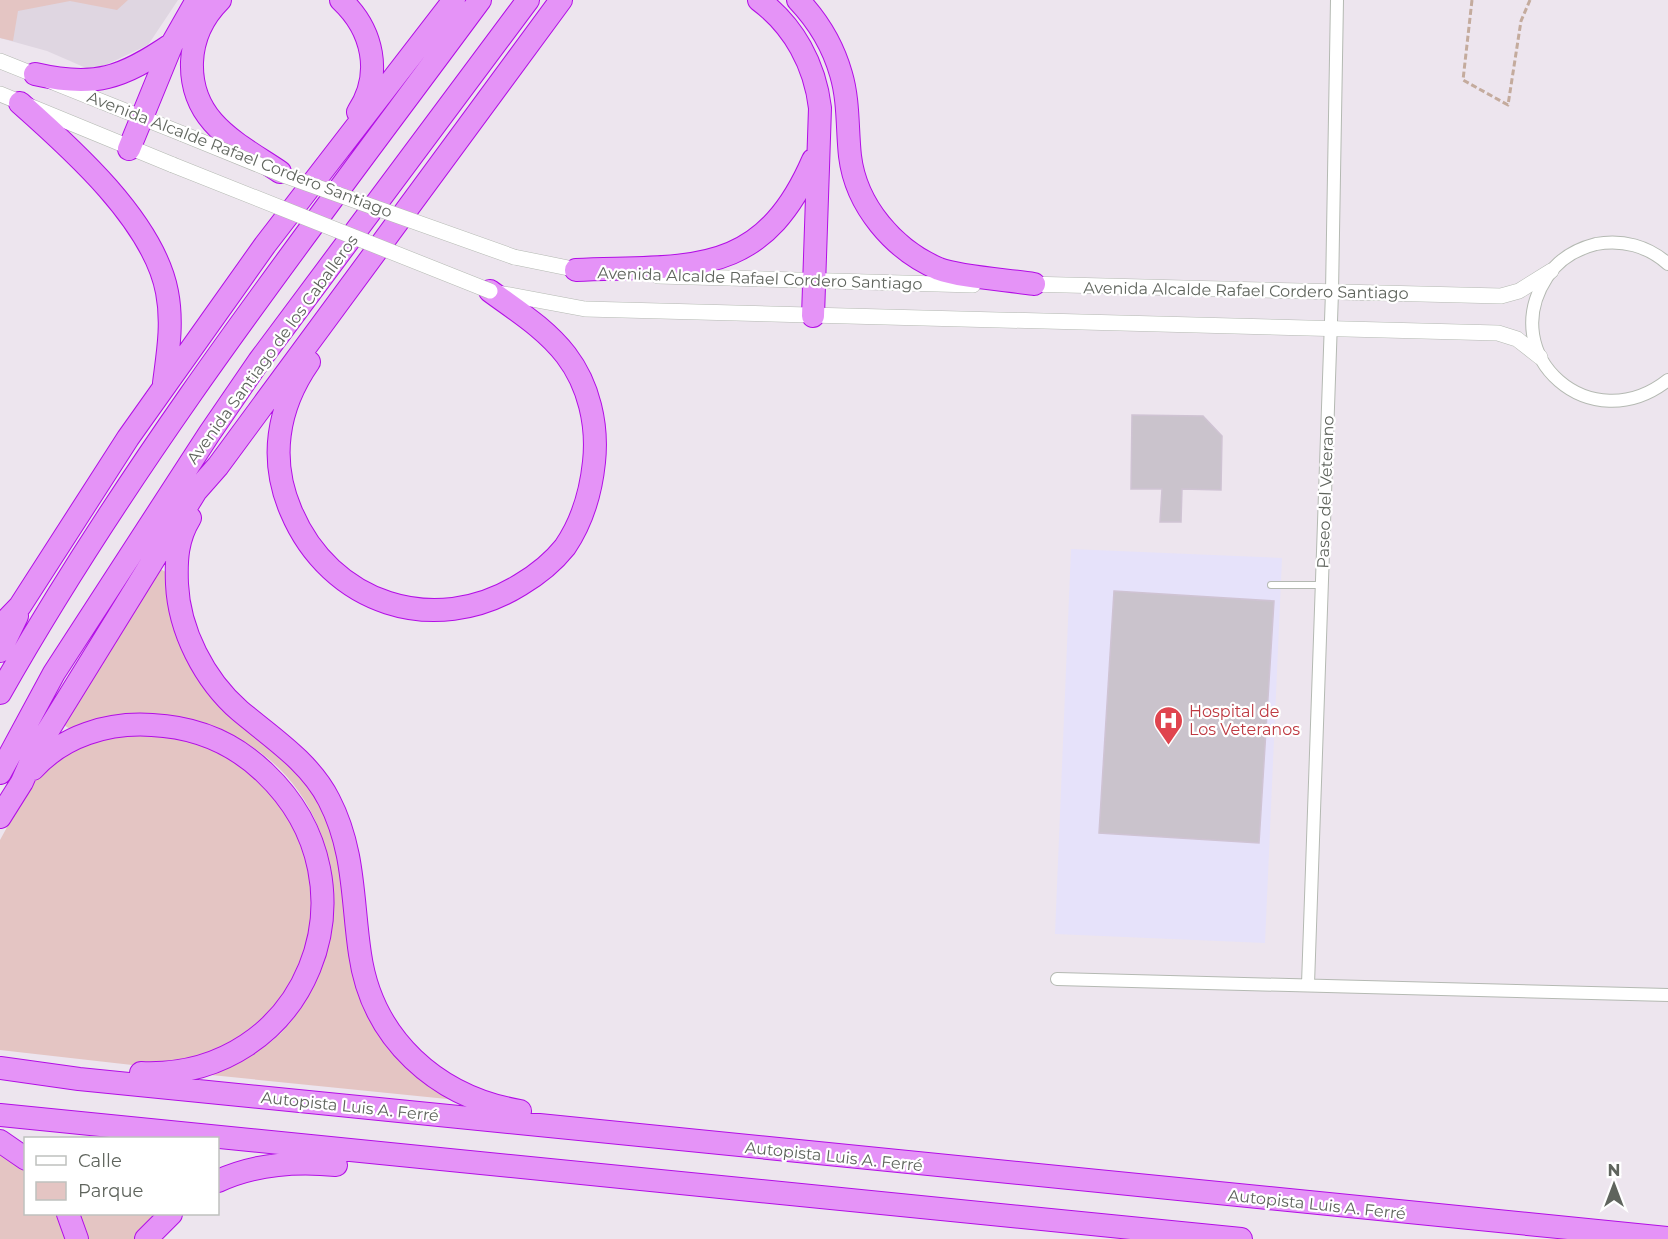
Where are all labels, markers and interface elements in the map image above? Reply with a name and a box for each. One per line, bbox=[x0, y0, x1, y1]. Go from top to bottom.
street label: Avenida Alcalde Rafael Cordero Santiago bbox=[85, 87, 395, 222]
street label: Avenida Santiago de los Caballeros bbox=[183, 231, 362, 468]
street label: Avenida Alcalde Rafael Cordero Santiago bbox=[597, 263, 923, 294]
street label: Avenida Alcalde Rafael Cordero Santiago bbox=[1083, 278, 1409, 303]
street label: Paseo del Veterano bbox=[1313, 415, 1338, 569]
place label: Hospital de Los Veteranos bbox=[1189, 702, 1300, 739]
hospital icon: Hospital de Los Veteranos bbox=[1152, 704, 1184, 746]
street label: Autopista Luis A. Ferré bbox=[260, 1088, 440, 1125]
legend bbox=[24, 1137, 219, 1215]
street label: Autopista Luis A. Ferré bbox=[744, 1138, 924, 1175]
text: Calle bbox=[78, 1150, 122, 1172]
north arrow bbox=[1584, 1155, 1644, 1215]
text: N bbox=[1608, 1161, 1620, 1180]
text: Parque bbox=[78, 1180, 144, 1202]
street label: Autopista Luis A. Ferré bbox=[1227, 1186, 1407, 1223]

